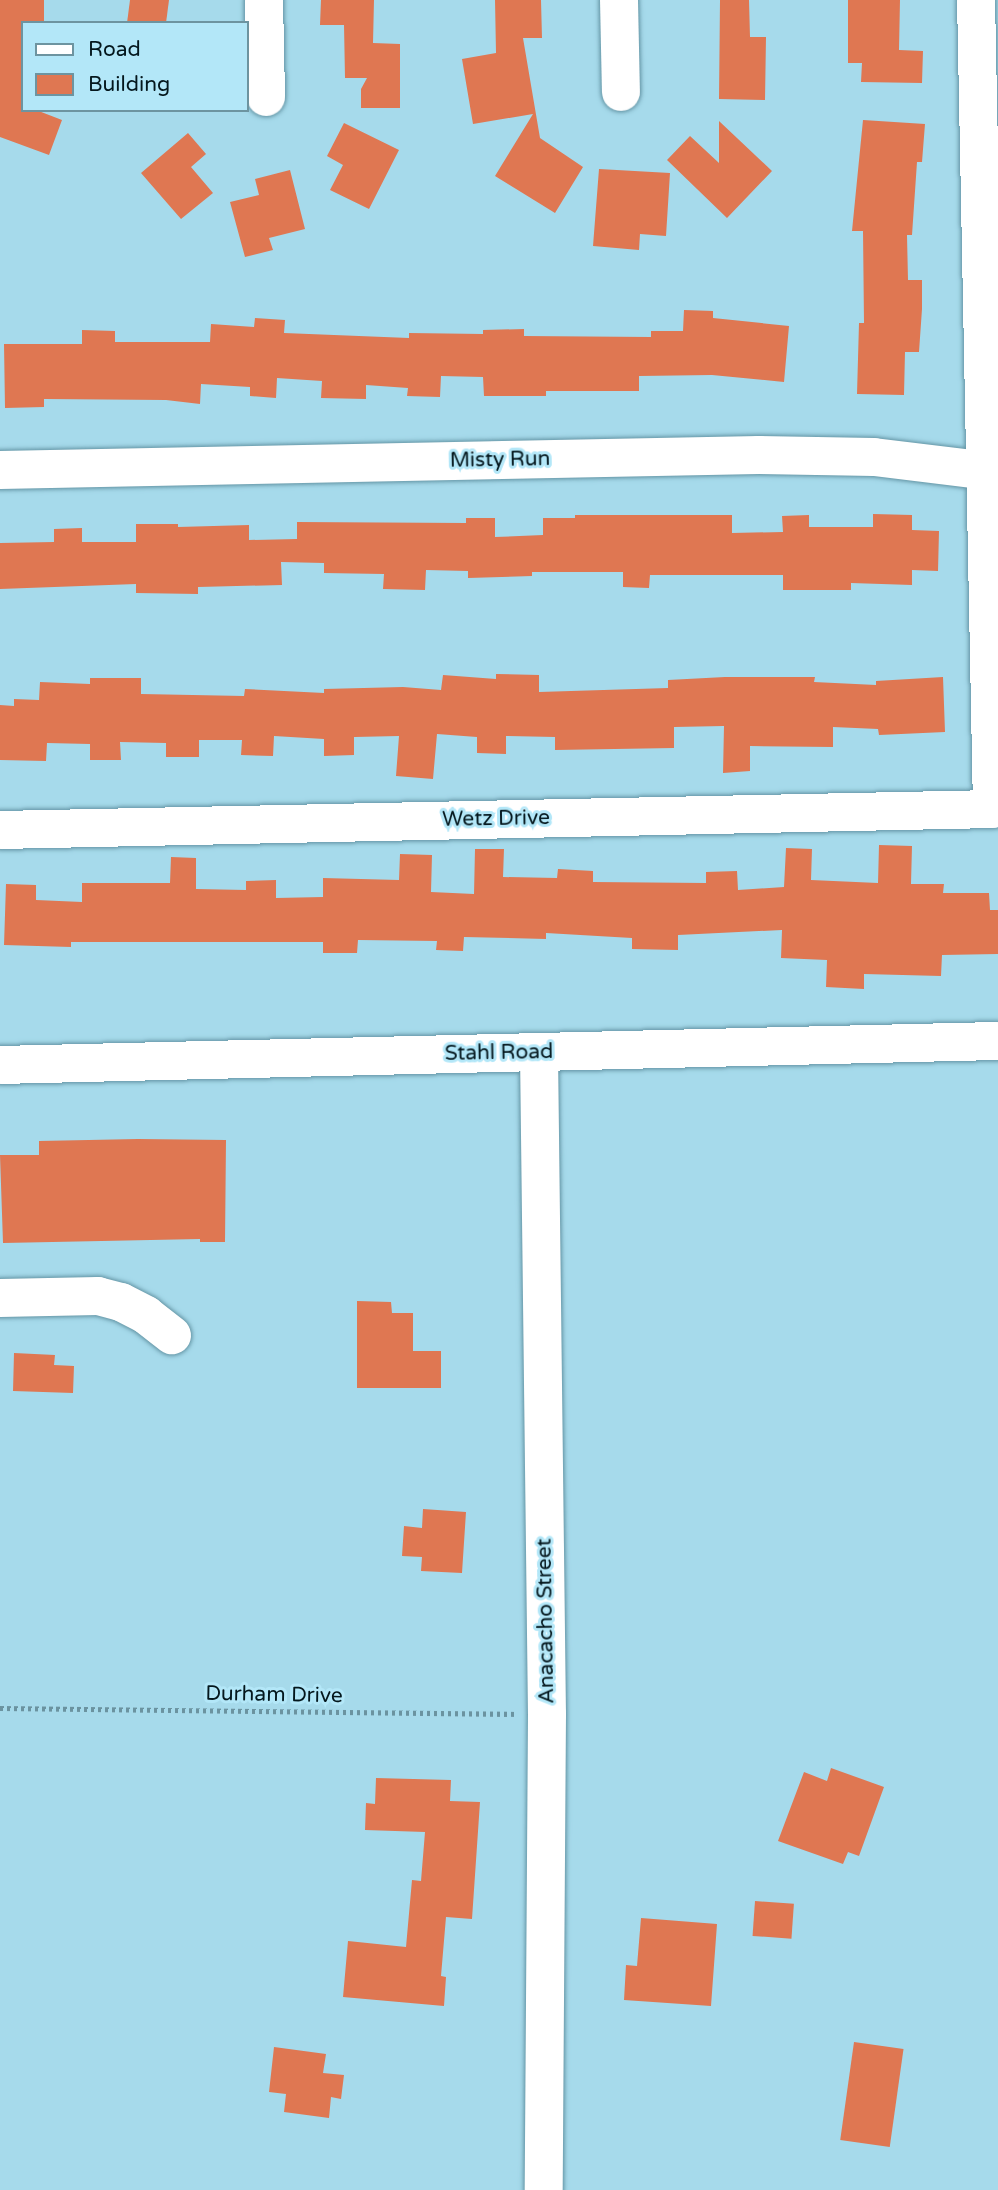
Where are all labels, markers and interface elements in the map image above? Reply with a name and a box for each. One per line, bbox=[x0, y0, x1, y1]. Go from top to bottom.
legend bbox=[21, 21, 248, 112]
text: Road bbox=[88, 37, 141, 62]
text: Building bbox=[88, 72, 170, 97]
street label: Misty Run bbox=[450, 447, 550, 473]
street label: Wetz Drive bbox=[442, 805, 550, 833]
street label: Stahl Road bbox=[445, 1039, 553, 1067]
street label: Anacacho Street bbox=[532, 1538, 560, 1704]
street label: Durham Drive bbox=[205, 1681, 343, 1709]

